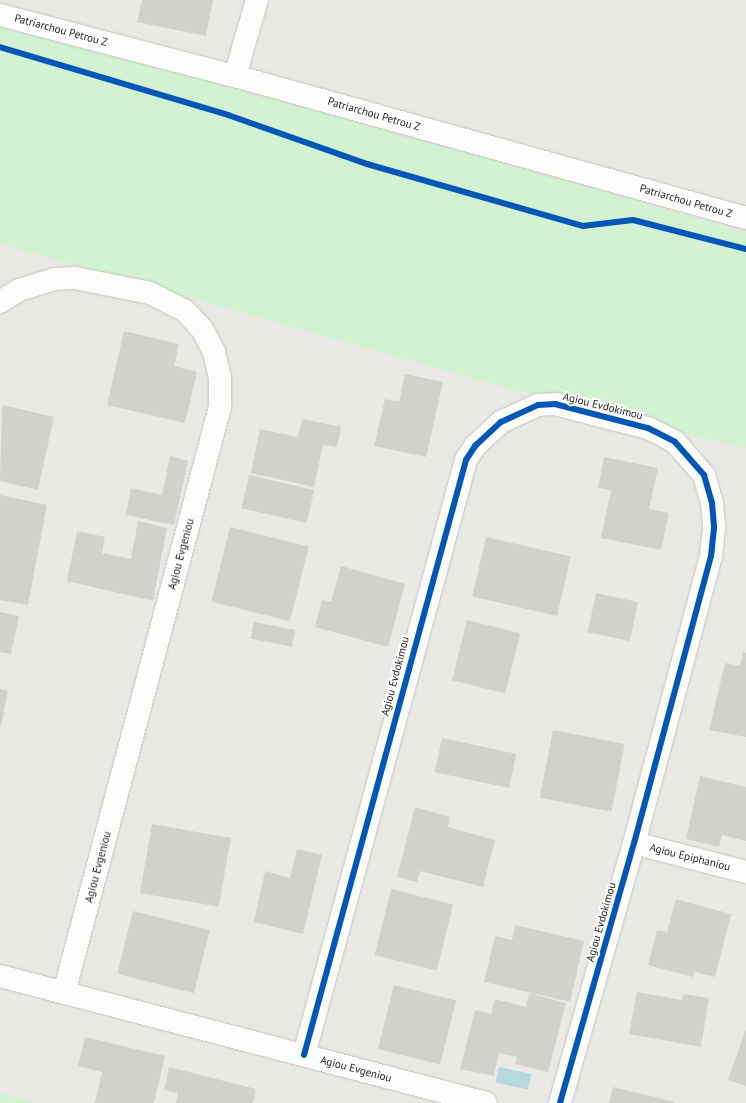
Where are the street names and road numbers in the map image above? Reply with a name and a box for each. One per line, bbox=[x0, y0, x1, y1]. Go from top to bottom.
street label: Patriarchou Petrou Z bbox=[13, 11, 109, 49]
street label: Patriarchou Petrou Z bbox=[326, 94, 422, 134]
street label: Patriarchou Petrou Z bbox=[638, 181, 734, 221]
street label: Agiou Evdokimou bbox=[562, 390, 644, 422]
street label: Agiou Evgeniou bbox=[165, 517, 197, 591]
street label: Agiou Evdokimou bbox=[378, 635, 412, 717]
street label: Agiou Evgeniou bbox=[82, 830, 114, 904]
street label: Agiou Epiphaniou bbox=[648, 841, 732, 873]
street label: Agiou Evdokimou bbox=[583, 881, 619, 963]
street label: Agiou Evgeniou bbox=[319, 1053, 393, 1085]

